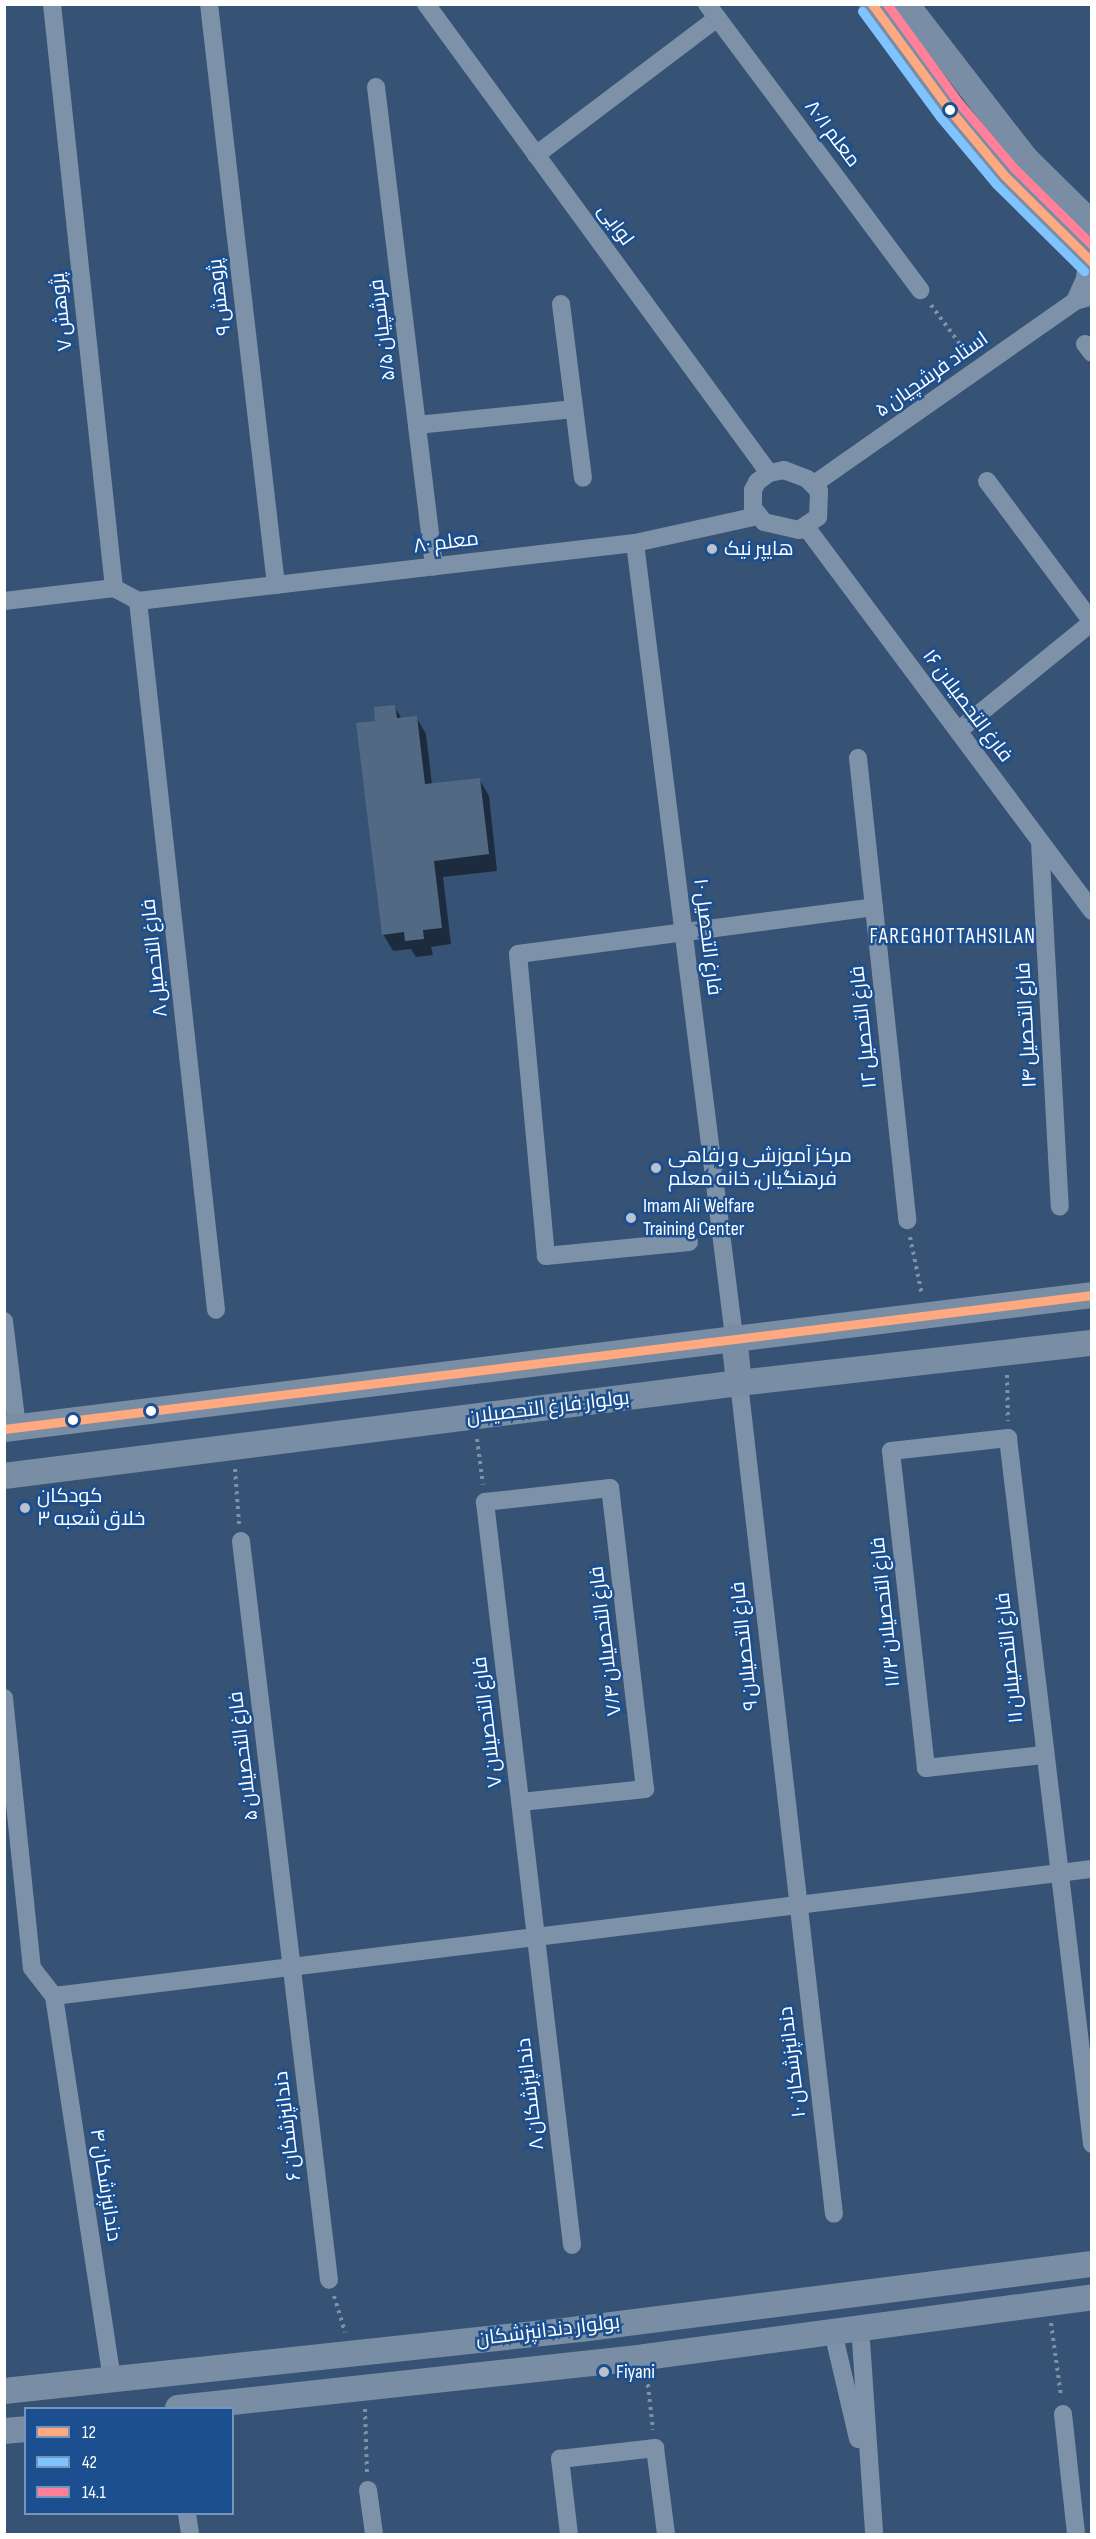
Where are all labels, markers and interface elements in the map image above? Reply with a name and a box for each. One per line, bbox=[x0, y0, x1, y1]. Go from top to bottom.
street label: معلم ۸۰/۱ bbox=[799, 96, 865, 172]
unlabelled marker bbox=[944, 104, 956, 116]
street label: لوایی bbox=[592, 200, 638, 250]
street label: پژوهش ۹ bbox=[203, 257, 237, 337]
street label: پژوهش ۷ bbox=[46, 272, 78, 352]
street label: فرشچیان ۵/۵ bbox=[365, 278, 401, 382]
street label: استاد فرشچیان ۵ bbox=[871, 327, 993, 423]
street label: معلم ۸۰ bbox=[412, 527, 480, 559]
place label: هایپر نیک bbox=[724, 537, 794, 561]
marker: هایپر نیک bbox=[705, 542, 719, 556]
street label: فارغ التحصیلان ۱۶ bbox=[917, 645, 1017, 767]
street label: فارغ التحصیل ۱۰ bbox=[688, 877, 726, 997]
street label: فارغ التحصیل ۸ bbox=[137, 898, 173, 1018]
district label: FAREGHOTTAHSILAN bbox=[870, 924, 1036, 950]
street label: فارغ التحصیل ۱۴ bbox=[1012, 962, 1042, 1088]
street label: فارغ التحصیل ۱۲ bbox=[846, 965, 882, 1089]
place label: مرکز آموزشی و رفاهی فرهنگیان، خانه معلم bbox=[668, 1144, 852, 1191]
marker: مرکز آموزشی و رفاهی فرهنگیان، خانه معلم bbox=[649, 1161, 663, 1175]
place label: Imam Ali Welfare Training Center bbox=[643, 1194, 755, 1241]
marker: Imam Ali Welfare Training Center bbox=[624, 1211, 638, 1225]
street label: بولوار فارغ التحصیلان bbox=[465, 1386, 631, 1430]
unlabelled marker bbox=[145, 1405, 157, 1417]
unlabelled marker bbox=[67, 1414, 79, 1426]
place label: کودکان خلاق شعبه ۳ bbox=[37, 1484, 145, 1531]
marker: کودکان خلاق شعبه ۳ bbox=[18, 1501, 32, 1515]
street label: فارغ التحصیلان ۱۱/۳ bbox=[866, 1536, 906, 1688]
street label: فارغ التحصیلان ۷/۴ bbox=[585, 1565, 627, 1717]
street label: فارغ التحصیلان ۹ bbox=[726, 1580, 764, 1712]
street label: فارغ التحصیلان ۱۱ bbox=[991, 1591, 1029, 1725]
street label: فارغ التحصیلان ۷ bbox=[468, 1655, 508, 1789]
street label: فارغ التحصیلان ۵ bbox=[224, 1690, 264, 1822]
street label: دندانپزشکان ۱۰ bbox=[774, 2005, 812, 2119]
street label: دندانپزشکان ۸ bbox=[512, 2037, 550, 2151]
street label: دندانپزشکان ۶ bbox=[269, 2070, 307, 2182]
street label: دندانپزشکان ۴ bbox=[84, 2127, 126, 2243]
street label: بولوار دندانپزشکان bbox=[475, 2310, 621, 2352]
place label: Fiyani bbox=[616, 2360, 655, 2384]
marker: Fiyani bbox=[597, 2365, 611, 2379]
legend bbox=[24, 2407, 234, 2515]
text: 12 bbox=[82, 2422, 96, 2443]
text: 42 bbox=[82, 2452, 97, 2473]
text: 14.1 bbox=[82, 2482, 106, 2503]

